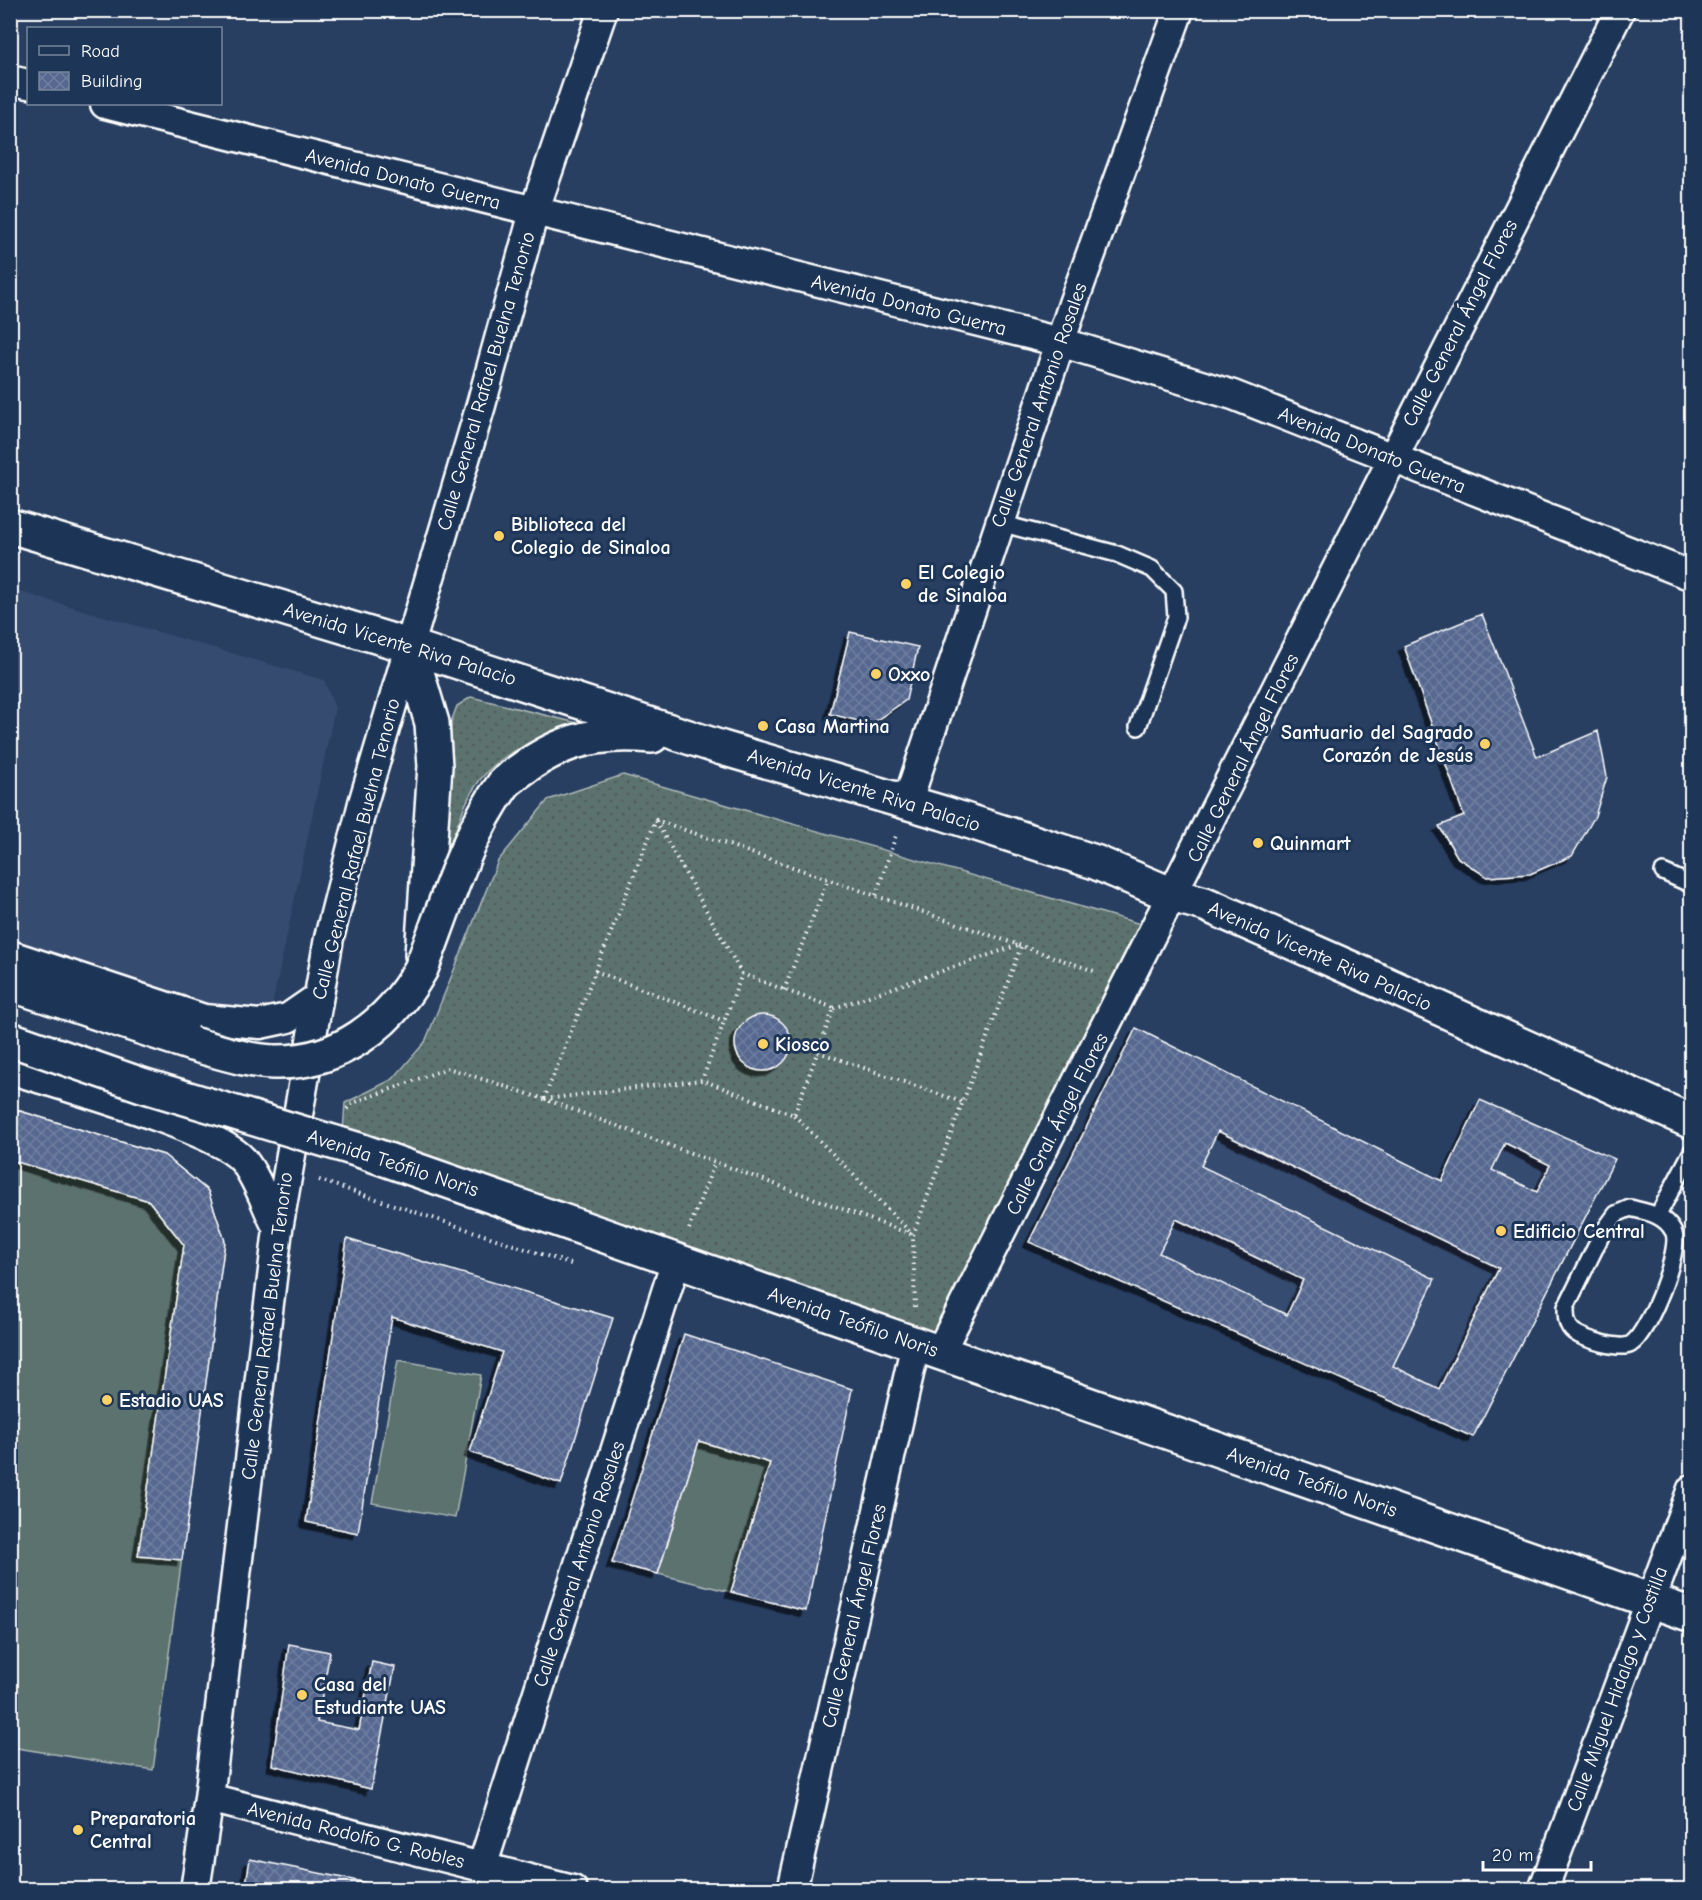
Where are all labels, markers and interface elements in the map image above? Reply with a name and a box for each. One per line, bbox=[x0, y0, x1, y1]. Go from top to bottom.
legend bbox=[27, 27, 222, 105]
text: Road bbox=[81, 41, 120, 62]
text: Building bbox=[81, 71, 143, 92]
street label: Avenida Donato Guerra bbox=[303, 144, 503, 214]
street label: Calle General Ángel Flores bbox=[1397, 215, 1522, 430]
street label: Calle General Rafael Buelna Tenorio bbox=[432, 229, 540, 533]
street label: Avenida Donato Guerra bbox=[809, 270, 1009, 340]
street label: Calle General Antonio Rosales bbox=[986, 280, 1092, 530]
street label: Avenida Donato Guerra bbox=[1275, 402, 1469, 498]
place label: Biblioteca del Colegio de Sinaloa bbox=[511, 513, 671, 559]
marker: Biblioteca del Colegio de Sinaloa bbox=[492, 529, 506, 543]
place label: El Colegio de Sinaloa bbox=[918, 561, 1007, 607]
marker: El Colegio de Sinaloa bbox=[899, 577, 913, 591]
street label: Avenida Vicente Riva Palacio bbox=[281, 598, 519, 690]
street label: Calle General Ángel Flores bbox=[1182, 650, 1304, 866]
place label: Oxxo bbox=[888, 663, 930, 686]
marker: Oxxo bbox=[869, 667, 883, 681]
street label: Calle General Rafael Buelna Tenorio bbox=[307, 696, 405, 1002]
place label: Casa Martina bbox=[775, 715, 890, 738]
marker: Casa Martina bbox=[756, 719, 770, 733]
place label: Santuario del Sagrado Corazón de Jesús bbox=[1281, 721, 1473, 767]
marker: Santuario del Sagrado Corazón de Jesús bbox=[1478, 737, 1492, 751]
street label: Avenida Vicente Riva Palacio bbox=[745, 744, 983, 836]
place label: Quinmart bbox=[1270, 832, 1351, 855]
marker: Quinmart bbox=[1251, 836, 1265, 850]
street label: Avenida Vicente Riva Palacio bbox=[1205, 896, 1435, 1016]
street label: Calle Gral. Ángel Flores bbox=[1000, 1029, 1113, 1219]
place label: Kiosco bbox=[775, 1033, 830, 1056]
marker: Kiosco bbox=[756, 1037, 770, 1051]
street label: Avenida Teófilo Noris bbox=[305, 1124, 481, 1202]
street label: Calle General Rafael Buelna Tenorio bbox=[237, 1171, 297, 1481]
place label: Edificio Central bbox=[1513, 1220, 1645, 1243]
marker: Edificio Central bbox=[1494, 1224, 1508, 1238]
street label: Avenida Teófilo Noris bbox=[765, 1282, 941, 1362]
place label: Estadio UAS bbox=[119, 1389, 224, 1412]
marker: Estadio UAS bbox=[100, 1393, 114, 1407]
street label: Calle General Antonio Rosales bbox=[528, 1438, 630, 1690]
street label: Avenida Teófilo Noris bbox=[1224, 1442, 1400, 1522]
street label: Calle General Ángel Flores bbox=[816, 1502, 891, 1730]
street label: Calle Miguel Hidalgo y Costilla bbox=[1562, 1563, 1672, 1815]
place label: Casa del Estudiante UAS bbox=[314, 1673, 446, 1719]
marker: Casa del Estudiante UAS bbox=[295, 1688, 309, 1702]
street label: Avenida Rodolfo G. Robles bbox=[245, 1797, 467, 1873]
place label: Preparatoria Central bbox=[90, 1807, 196, 1853]
marker: Preparatoria Central bbox=[71, 1823, 85, 1837]
scale bar bbox=[1483, 1834, 1591, 1872]
text: 20 m bbox=[1492, 1845, 1533, 1866]

